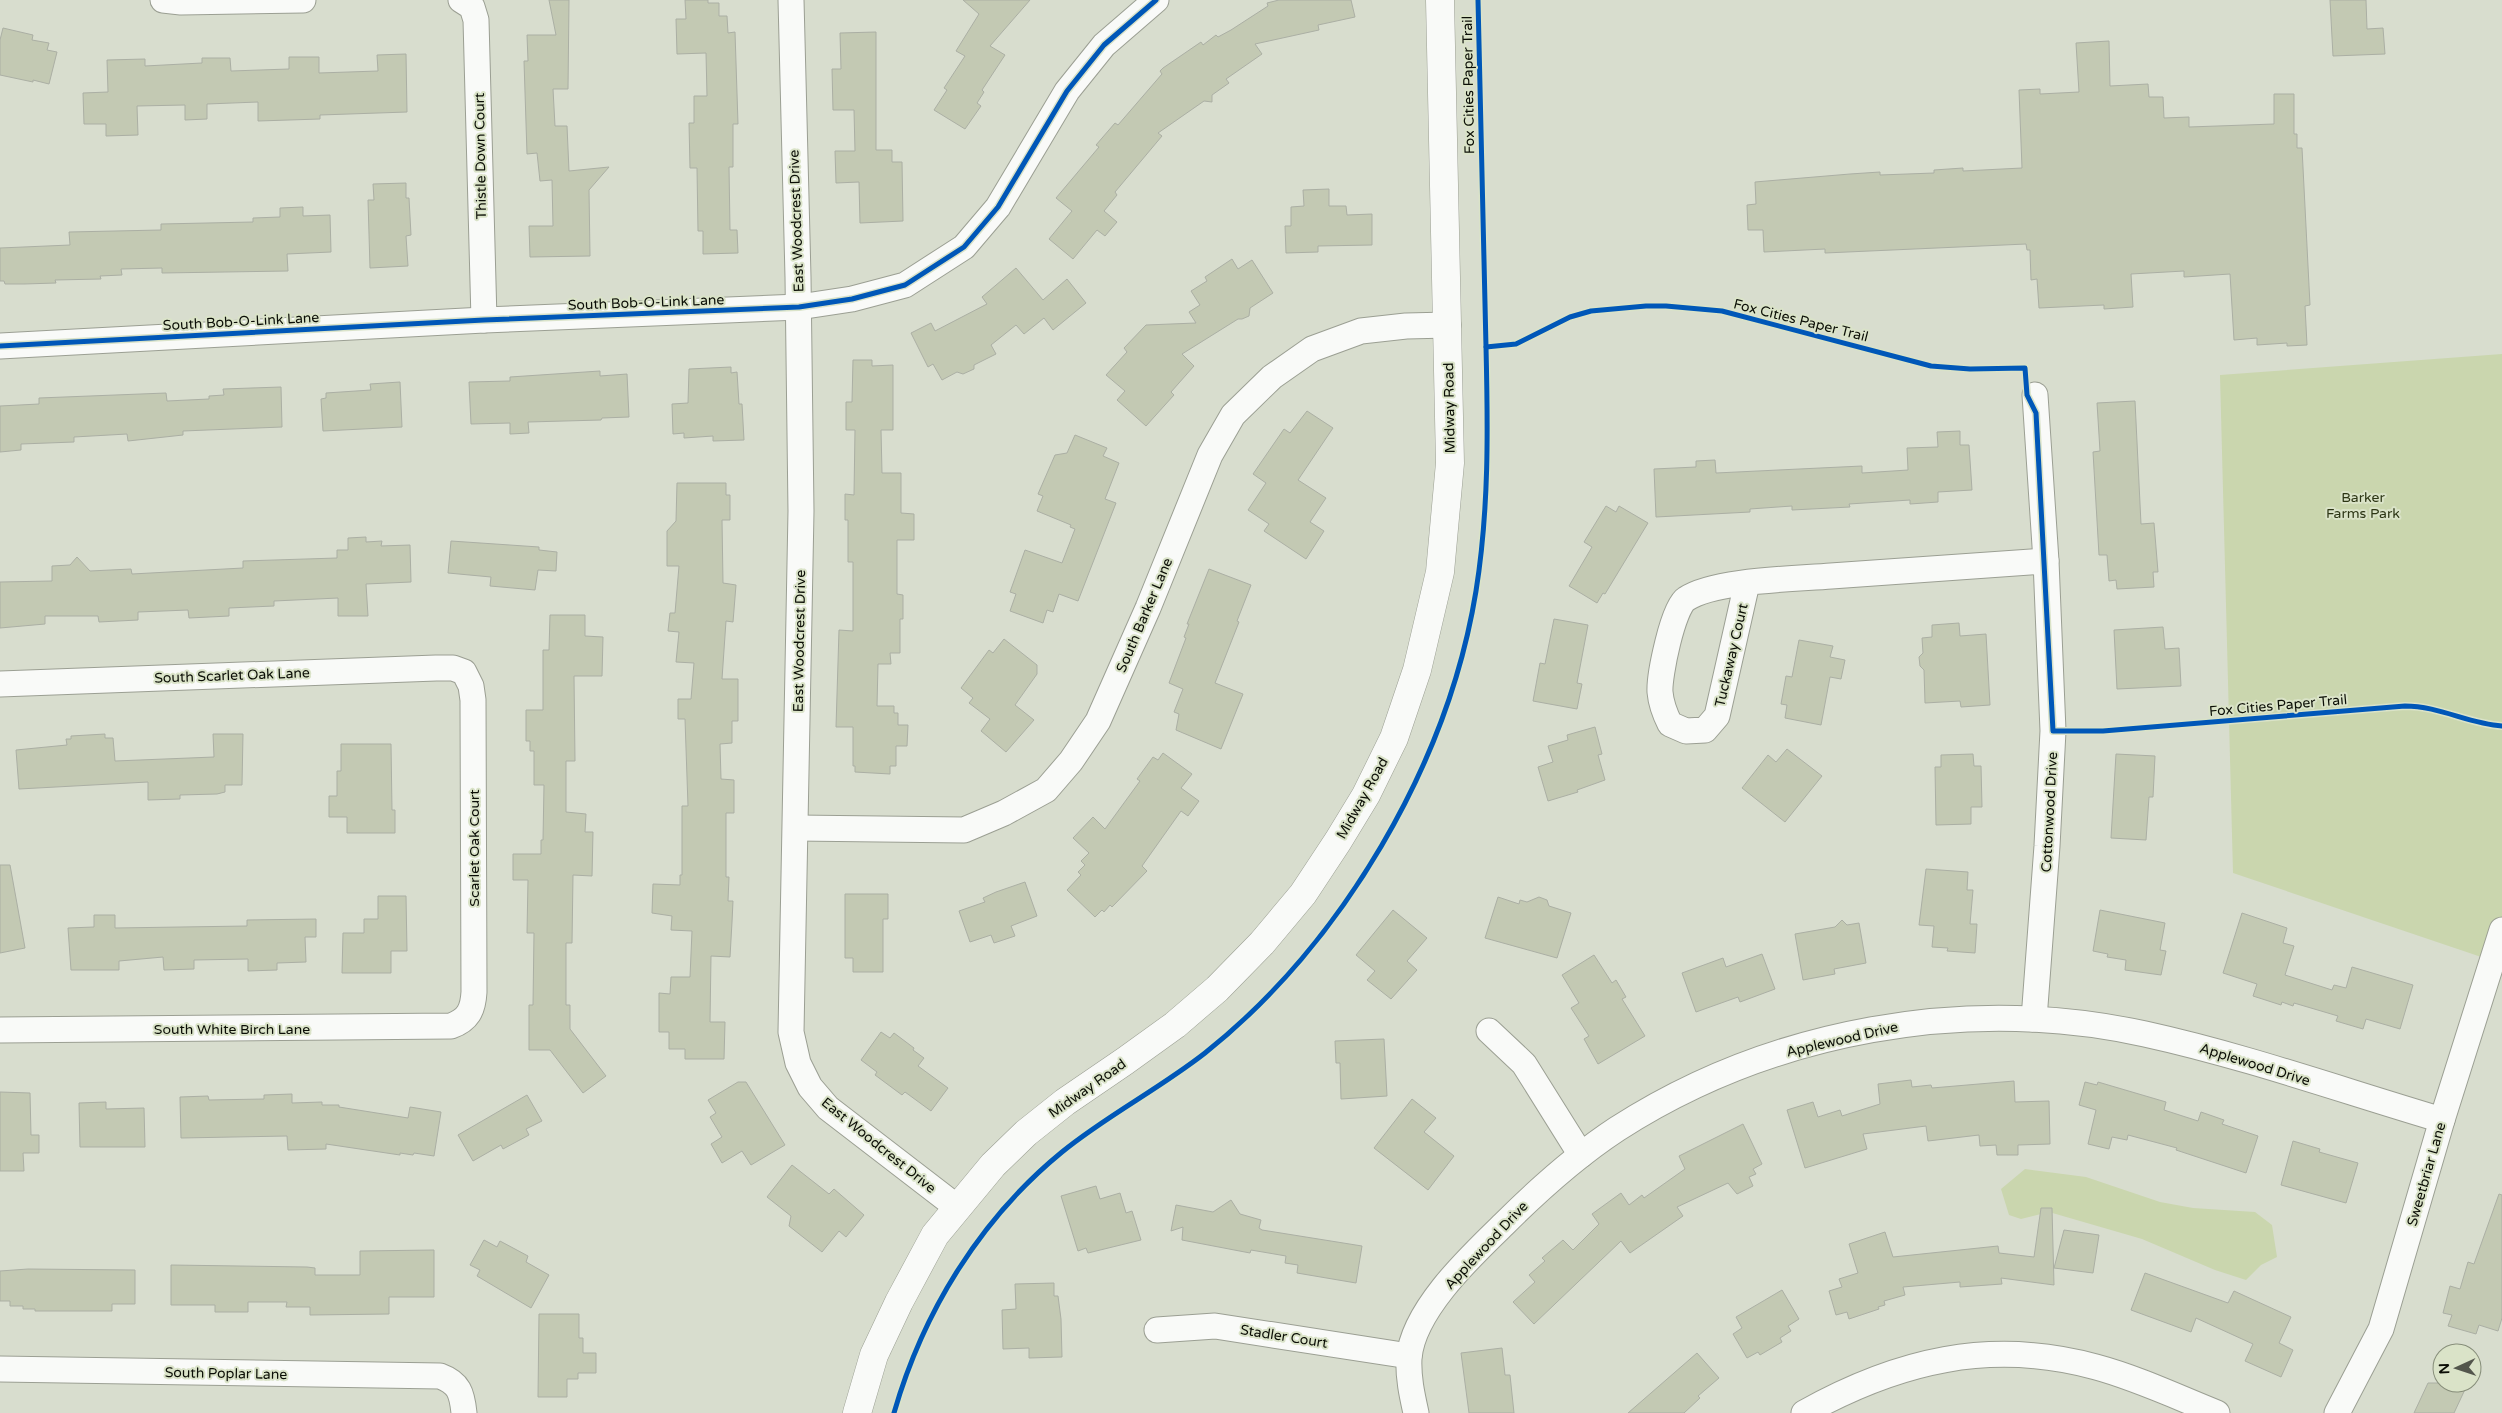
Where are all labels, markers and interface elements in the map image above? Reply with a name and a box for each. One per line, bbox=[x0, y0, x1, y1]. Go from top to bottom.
street label: Fox Cities Paper Trail bbox=[1459, 16, 1478, 154]
street label: Thistle Down Court bbox=[471, 92, 490, 219]
street label: East Woodcrest Drive bbox=[786, 149, 807, 292]
street label: South Bob-O-Link Lane bbox=[567, 291, 725, 314]
street label: Fox Cities Paper Trail bbox=[1732, 295, 1870, 345]
street label: South Bob-O-Link Lane bbox=[162, 309, 320, 334]
street label: Midway Road bbox=[1440, 362, 1459, 454]
park label: Barker Farms Park bbox=[2326, 489, 2400, 522]
street label: South Barker Lane bbox=[1113, 555, 1176, 675]
street label: East Woodcrest Drive bbox=[790, 570, 809, 712]
street label: Tuckaway Court bbox=[1711, 601, 1752, 709]
street label: South Scarlet Oak Lane bbox=[154, 664, 310, 687]
street label: Fox Cities Paper Trail bbox=[2208, 691, 2348, 720]
street label: Cottonwood Drive bbox=[2038, 751, 2061, 873]
street label: Midway Road bbox=[1333, 754, 1392, 842]
street label: Scarlet Oak Court bbox=[466, 789, 483, 907]
street label: Applewood Drive bbox=[1784, 1018, 1900, 1061]
street label: South White Birch Lane bbox=[154, 1021, 310, 1038]
street label: Applewood Drive bbox=[2198, 1040, 2312, 1089]
street label: Midway Road bbox=[1045, 1055, 1129, 1121]
street label: East Woodcrest Drive bbox=[818, 1094, 939, 1197]
street label: Sweetbriar Lane bbox=[2404, 1120, 2449, 1228]
street label: Applewood Drive bbox=[1441, 1198, 1532, 1293]
street label: Stadler Court bbox=[1239, 1321, 1329, 1352]
north arrow bbox=[2432, 1343, 2482, 1393]
text: N bbox=[2436, 1363, 2453, 1375]
street label: South Poplar Lane bbox=[165, 1364, 287, 1383]

